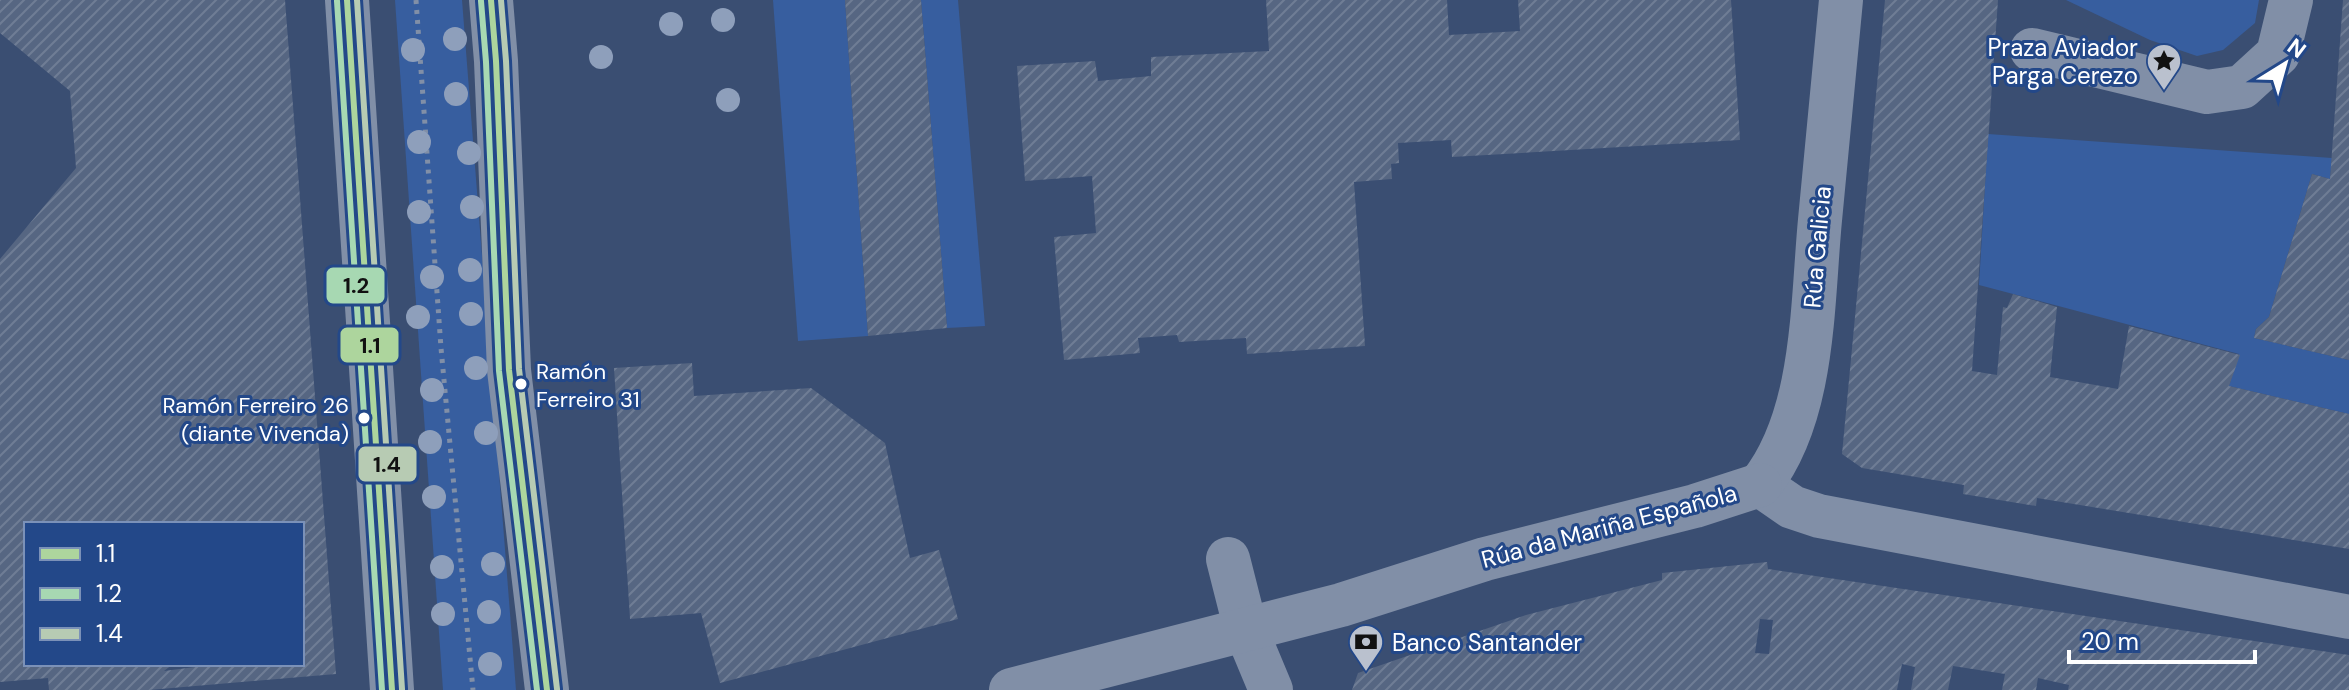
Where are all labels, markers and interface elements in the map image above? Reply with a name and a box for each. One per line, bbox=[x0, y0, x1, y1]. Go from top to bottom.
north arrow bbox=[2245, 24, 2325, 104]
place label: Praza Aviador Parga Cerezo bbox=[1987, 32, 2138, 91]
text: N bbox=[2282, 32, 2312, 65]
place icon: Praza Aviador Parga Cerezo bbox=[2145, 42, 2183, 92]
street label: Rúa Galicia bbox=[1796, 185, 1838, 309]
line badge: 1.2 bbox=[325, 266, 386, 305]
text: 1.2 bbox=[343, 271, 369, 300]
line badge: 1.1 bbox=[339, 326, 400, 364]
text: 1.1 bbox=[360, 331, 380, 360]
place label: Ramón Ferreiro 31 bbox=[536, 357, 640, 414]
marker: Ramón Ferreiro 31 bbox=[513, 376, 529, 392]
place label: Ramón Ferreiro 26 (diante Vivenda) bbox=[163, 391, 349, 448]
marker: Ramón Ferreiro 26 (diante Vivenda) bbox=[356, 410, 372, 426]
line badge: 1.4 bbox=[357, 445, 418, 483]
text: 1.4 bbox=[373, 450, 401, 479]
street label: Rúa da Mariña Española bbox=[1478, 477, 1740, 575]
legend bbox=[24, 522, 304, 666]
text: 1.1 bbox=[96, 538, 115, 569]
text: 1.2 bbox=[96, 578, 122, 609]
scale bar bbox=[2069, 614, 2255, 664]
text: 1.4 bbox=[96, 618, 123, 649]
bank icon: Banco Santander bbox=[1347, 623, 1385, 673]
text: 20 m bbox=[2081, 626, 2139, 657]
place label: Banco Santander bbox=[1392, 627, 1582, 658]

